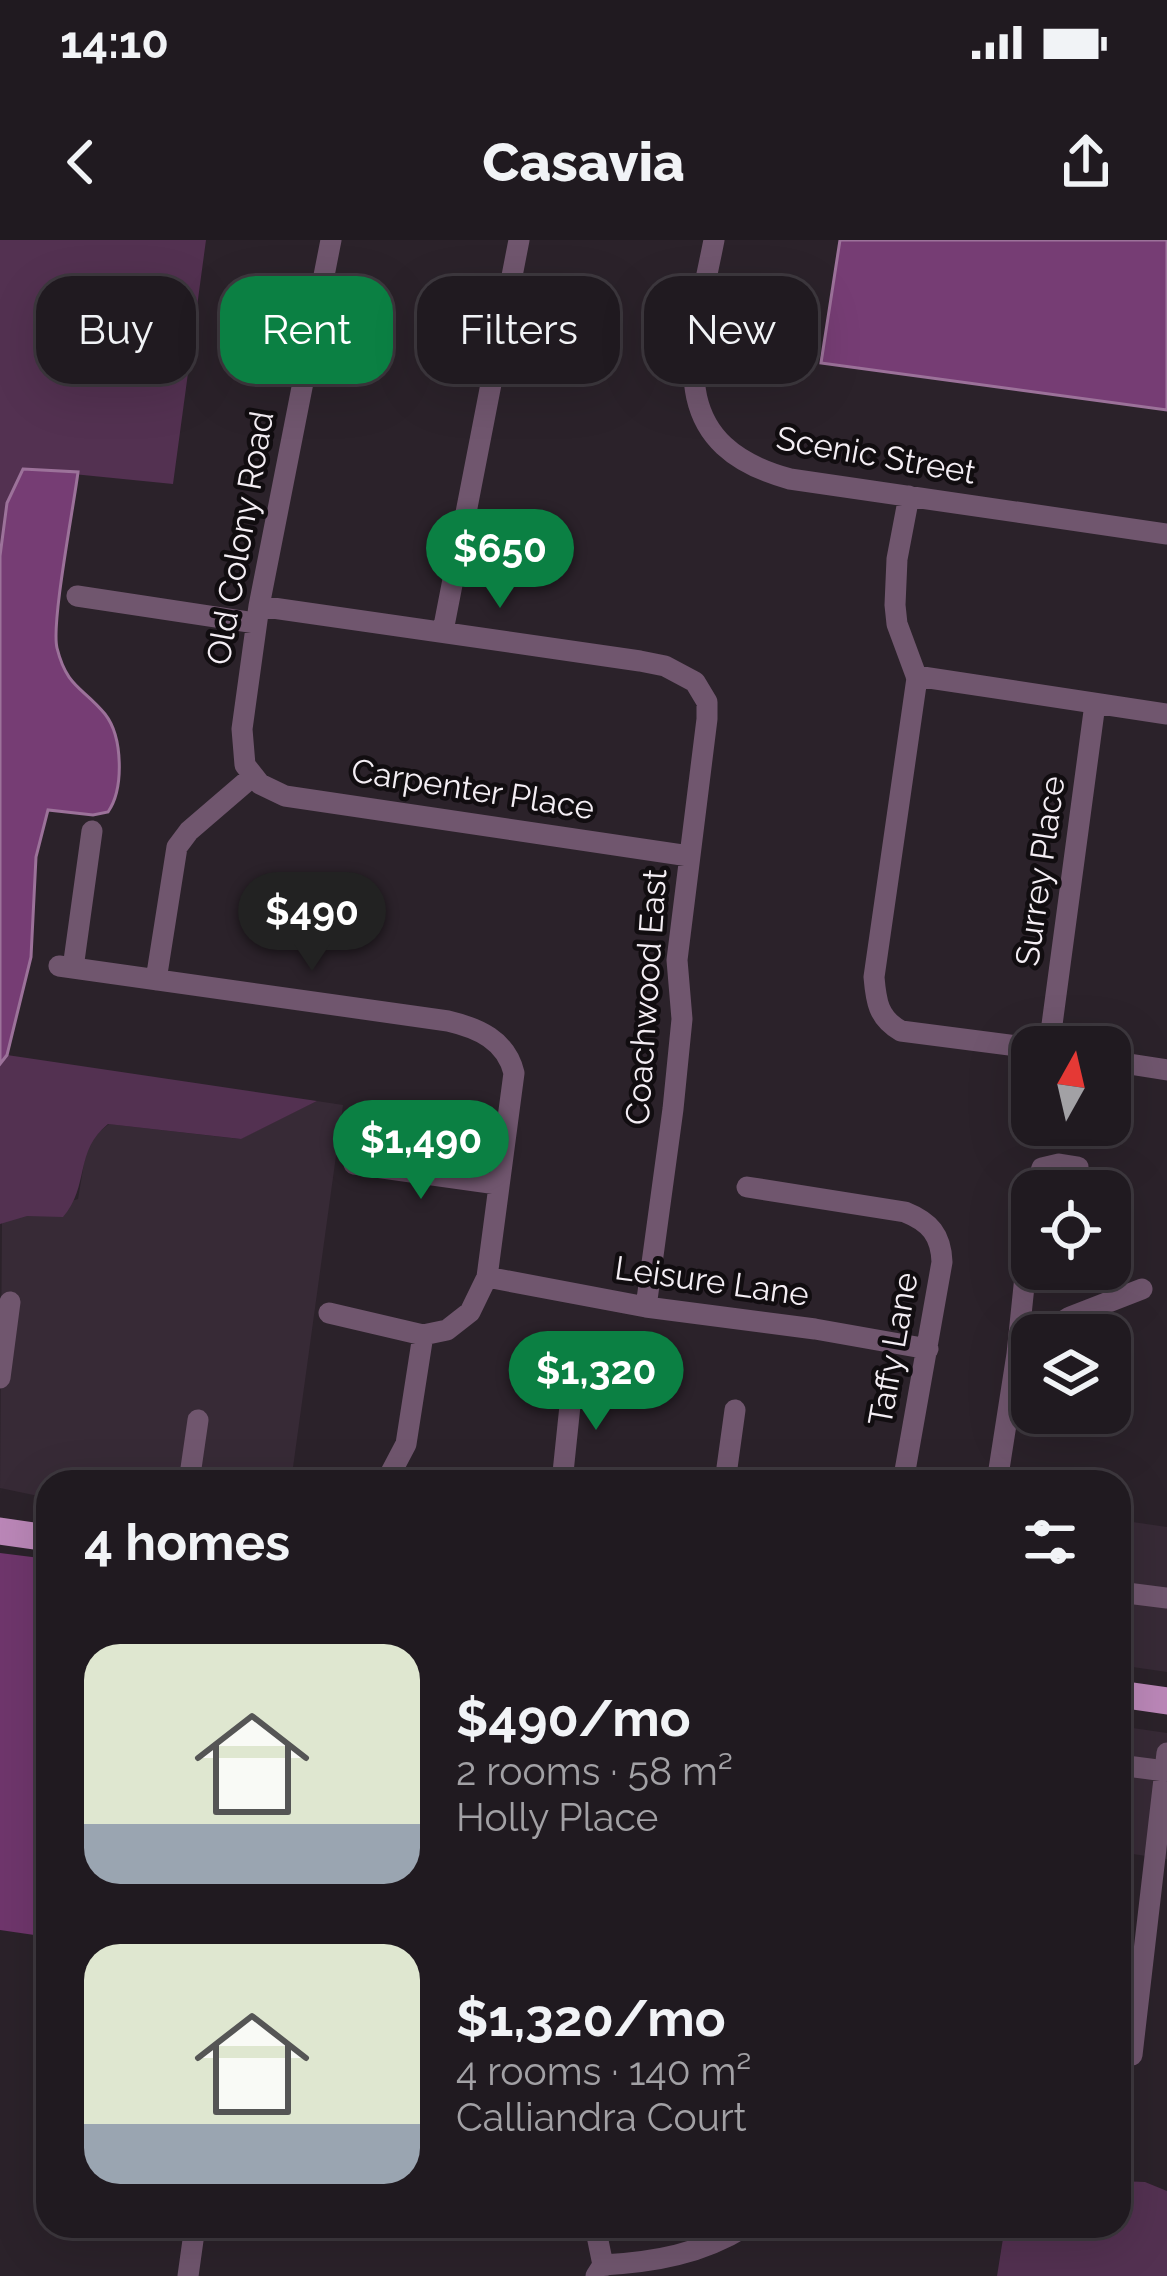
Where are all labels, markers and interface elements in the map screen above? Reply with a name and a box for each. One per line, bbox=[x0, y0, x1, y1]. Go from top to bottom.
text: 14:10 bbox=[60, 16, 169, 69]
icon: back bbox=[48, 129, 114, 195]
icon: share bbox=[1053, 129, 1119, 195]
text: Casavia bbox=[482, 130, 685, 194]
chip: Buy bbox=[36, 276, 196, 384]
chip: Rent bbox=[220, 276, 393, 384]
chip: Filters bbox=[417, 276, 620, 384]
chip: New bbox=[644, 276, 818, 384]
street label: Old Colony Road bbox=[198, 408, 282, 668]
street label: Scenic Street bbox=[773, 418, 979, 492]
pin: $650 bbox=[429, 509, 571, 611]
text: $650 bbox=[453, 525, 547, 571]
street label: Carpenter Place bbox=[349, 751, 597, 827]
street label: Surrey Place bbox=[1007, 774, 1073, 968]
street label: Coachwood East bbox=[618, 868, 674, 1126]
pin: $490 bbox=[241, 872, 383, 974]
text: $490 bbox=[265, 888, 359, 934]
north arrow bbox=[1011, 1026, 1131, 1146]
map controls bbox=[1011, 1026, 1131, 1434]
pin: $1,490 bbox=[323, 1100, 519, 1202]
text: $1,490 bbox=[360, 1116, 482, 1162]
button: locate bbox=[1011, 1170, 1131, 1290]
street label: Leisure Lane bbox=[612, 1248, 812, 1314]
street label: Taffy Lane bbox=[860, 1269, 926, 1429]
button: layers bbox=[1011, 1314, 1131, 1434]
pin: $1,320 bbox=[498, 1331, 694, 1433]
text: $1,320 bbox=[536, 1347, 656, 1393]
icon: filters bbox=[1017, 1509, 1083, 1575]
text: 4 homes bbox=[84, 1512, 290, 1572]
text: $490/mo bbox=[456, 1688, 691, 1748]
icon: home bbox=[180, 1692, 324, 1836]
text: 2 rooms · 58 m² bbox=[456, 1748, 733, 1794]
text: Holly Place bbox=[456, 1794, 659, 1840]
text: $1,320/mo bbox=[456, 1988, 726, 2048]
icon: home bbox=[180, 1992, 324, 2136]
text: 4 rooms · 140 m² bbox=[456, 2048, 751, 2094]
text: Calliandra Court bbox=[456, 2094, 747, 2140]

